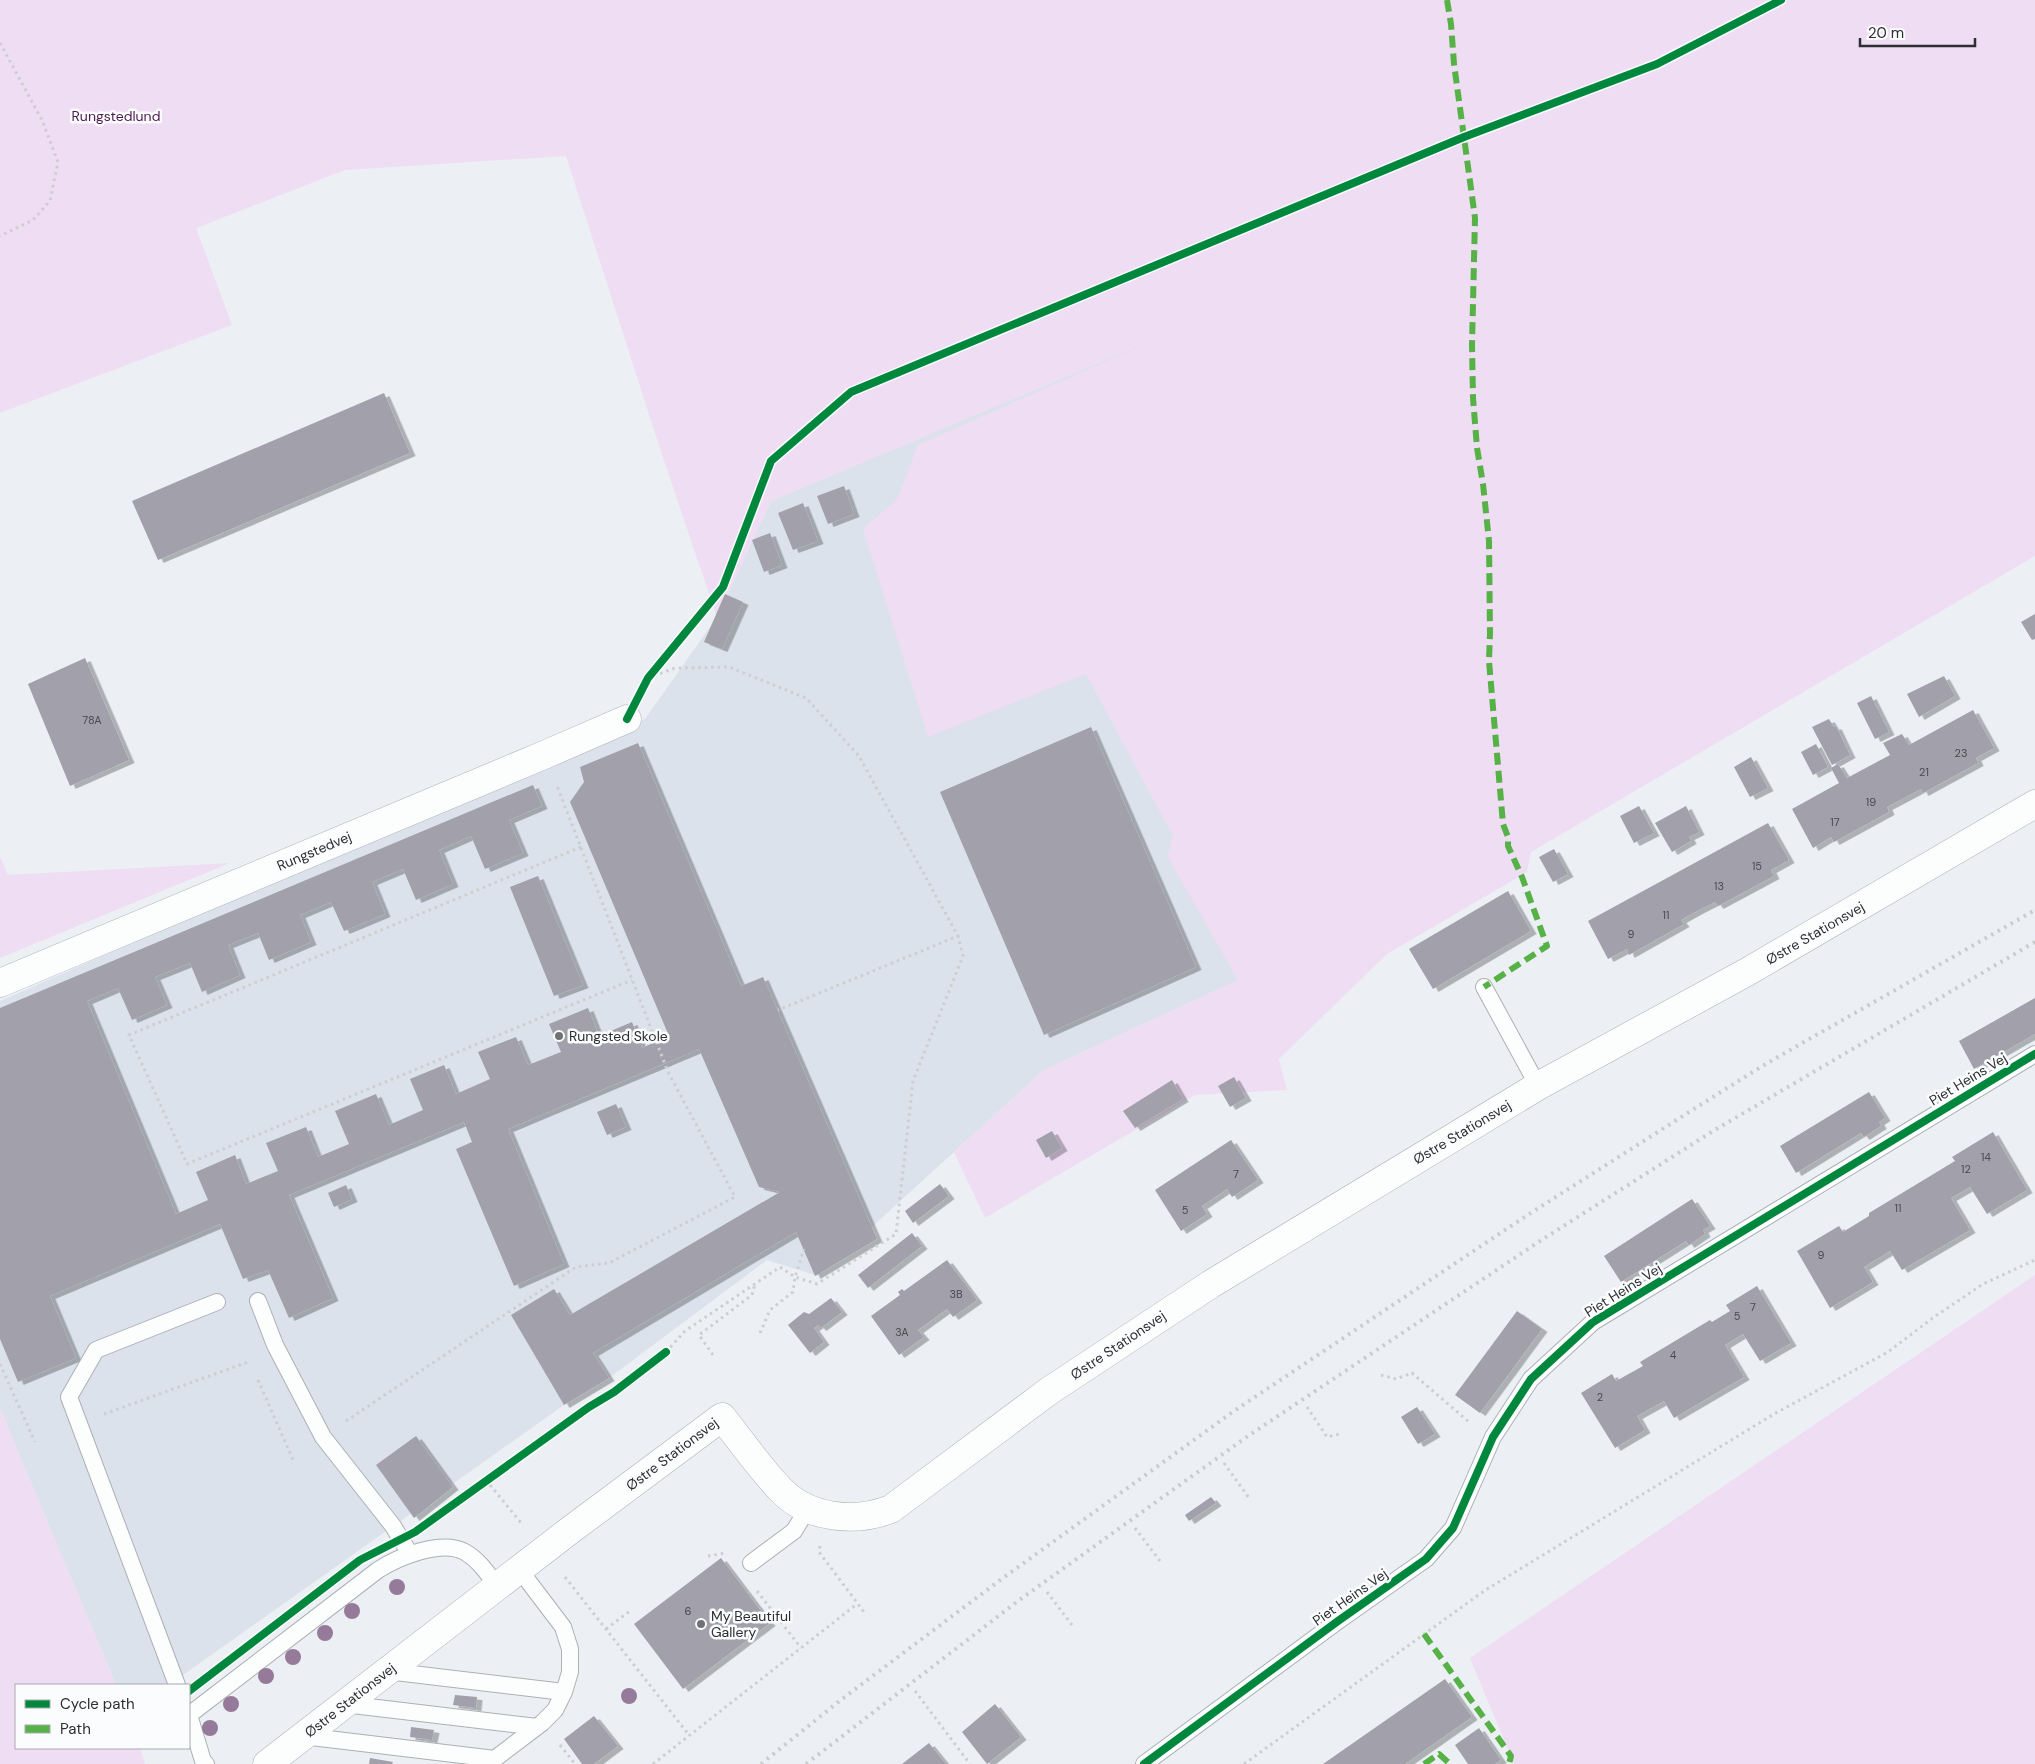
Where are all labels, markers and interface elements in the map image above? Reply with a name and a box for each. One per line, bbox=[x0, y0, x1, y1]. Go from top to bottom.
scale bar bbox=[1860, 15, 1975, 47]
text: 20 m bbox=[1868, 23, 1904, 43]
park label: Rungstedlund bbox=[72, 107, 160, 125]
house number: 78A bbox=[82, 713, 102, 727]
house number: 23 bbox=[1955, 746, 1967, 760]
house number: 21 bbox=[1919, 765, 1929, 779]
house number: 19 bbox=[1866, 795, 1876, 809]
house number: 17 bbox=[1830, 815, 1840, 829]
street label: Rungstedvej bbox=[274, 827, 354, 875]
house number: 15 bbox=[1752, 859, 1762, 873]
house number: 13 bbox=[1714, 879, 1724, 893]
street label: Østre Stationsvej bbox=[1762, 897, 1868, 969]
house number: 11 bbox=[1663, 908, 1669, 922]
house number: 9 bbox=[1628, 927, 1635, 941]
place label: Rungsted Skole bbox=[569, 1027, 668, 1045]
marker: Rungsted Skole bbox=[553, 1030, 565, 1042]
street label: Piet Heins Vej bbox=[1926, 1049, 2010, 1109]
street label: Østre Stationsvej bbox=[1410, 1096, 1514, 1168]
house number: 14 bbox=[1981, 1150, 1991, 1164]
house number: 12 bbox=[1961, 1162, 1971, 1176]
house number: 7 bbox=[1233, 1167, 1239, 1181]
house number: 11 bbox=[1895, 1201, 1901, 1215]
house number: 5 bbox=[1182, 1203, 1189, 1217]
house number: 9 bbox=[1818, 1248, 1825, 1262]
street label: Piet Heins Vej bbox=[1581, 1259, 1665, 1321]
house number: 3B bbox=[949, 1287, 963, 1301]
house number: 7 bbox=[1750, 1300, 1756, 1314]
street label: Østre Stationsvej bbox=[1067, 1307, 1169, 1383]
house number: 5 bbox=[1734, 1309, 1741, 1323]
house number: 3A bbox=[895, 1325, 909, 1339]
house number: 4 bbox=[1670, 1348, 1677, 1362]
house number: 2 bbox=[1597, 1390, 1603, 1404]
street label: Østre Stationsvej bbox=[622, 1413, 722, 1495]
street label: Piet Heins Vej bbox=[1309, 1564, 1391, 1630]
house number: 6 bbox=[685, 1604, 692, 1618]
place label: My Beautiful Gallery bbox=[711, 1607, 791, 1641]
marker: My Beautiful Gallery bbox=[695, 1618, 707, 1630]
street label: Østre Stationsvej bbox=[301, 1659, 399, 1741]
legend bbox=[15, 1684, 190, 1749]
text: Cycle path bbox=[60, 1694, 135, 1714]
text: Path bbox=[60, 1719, 91, 1739]

